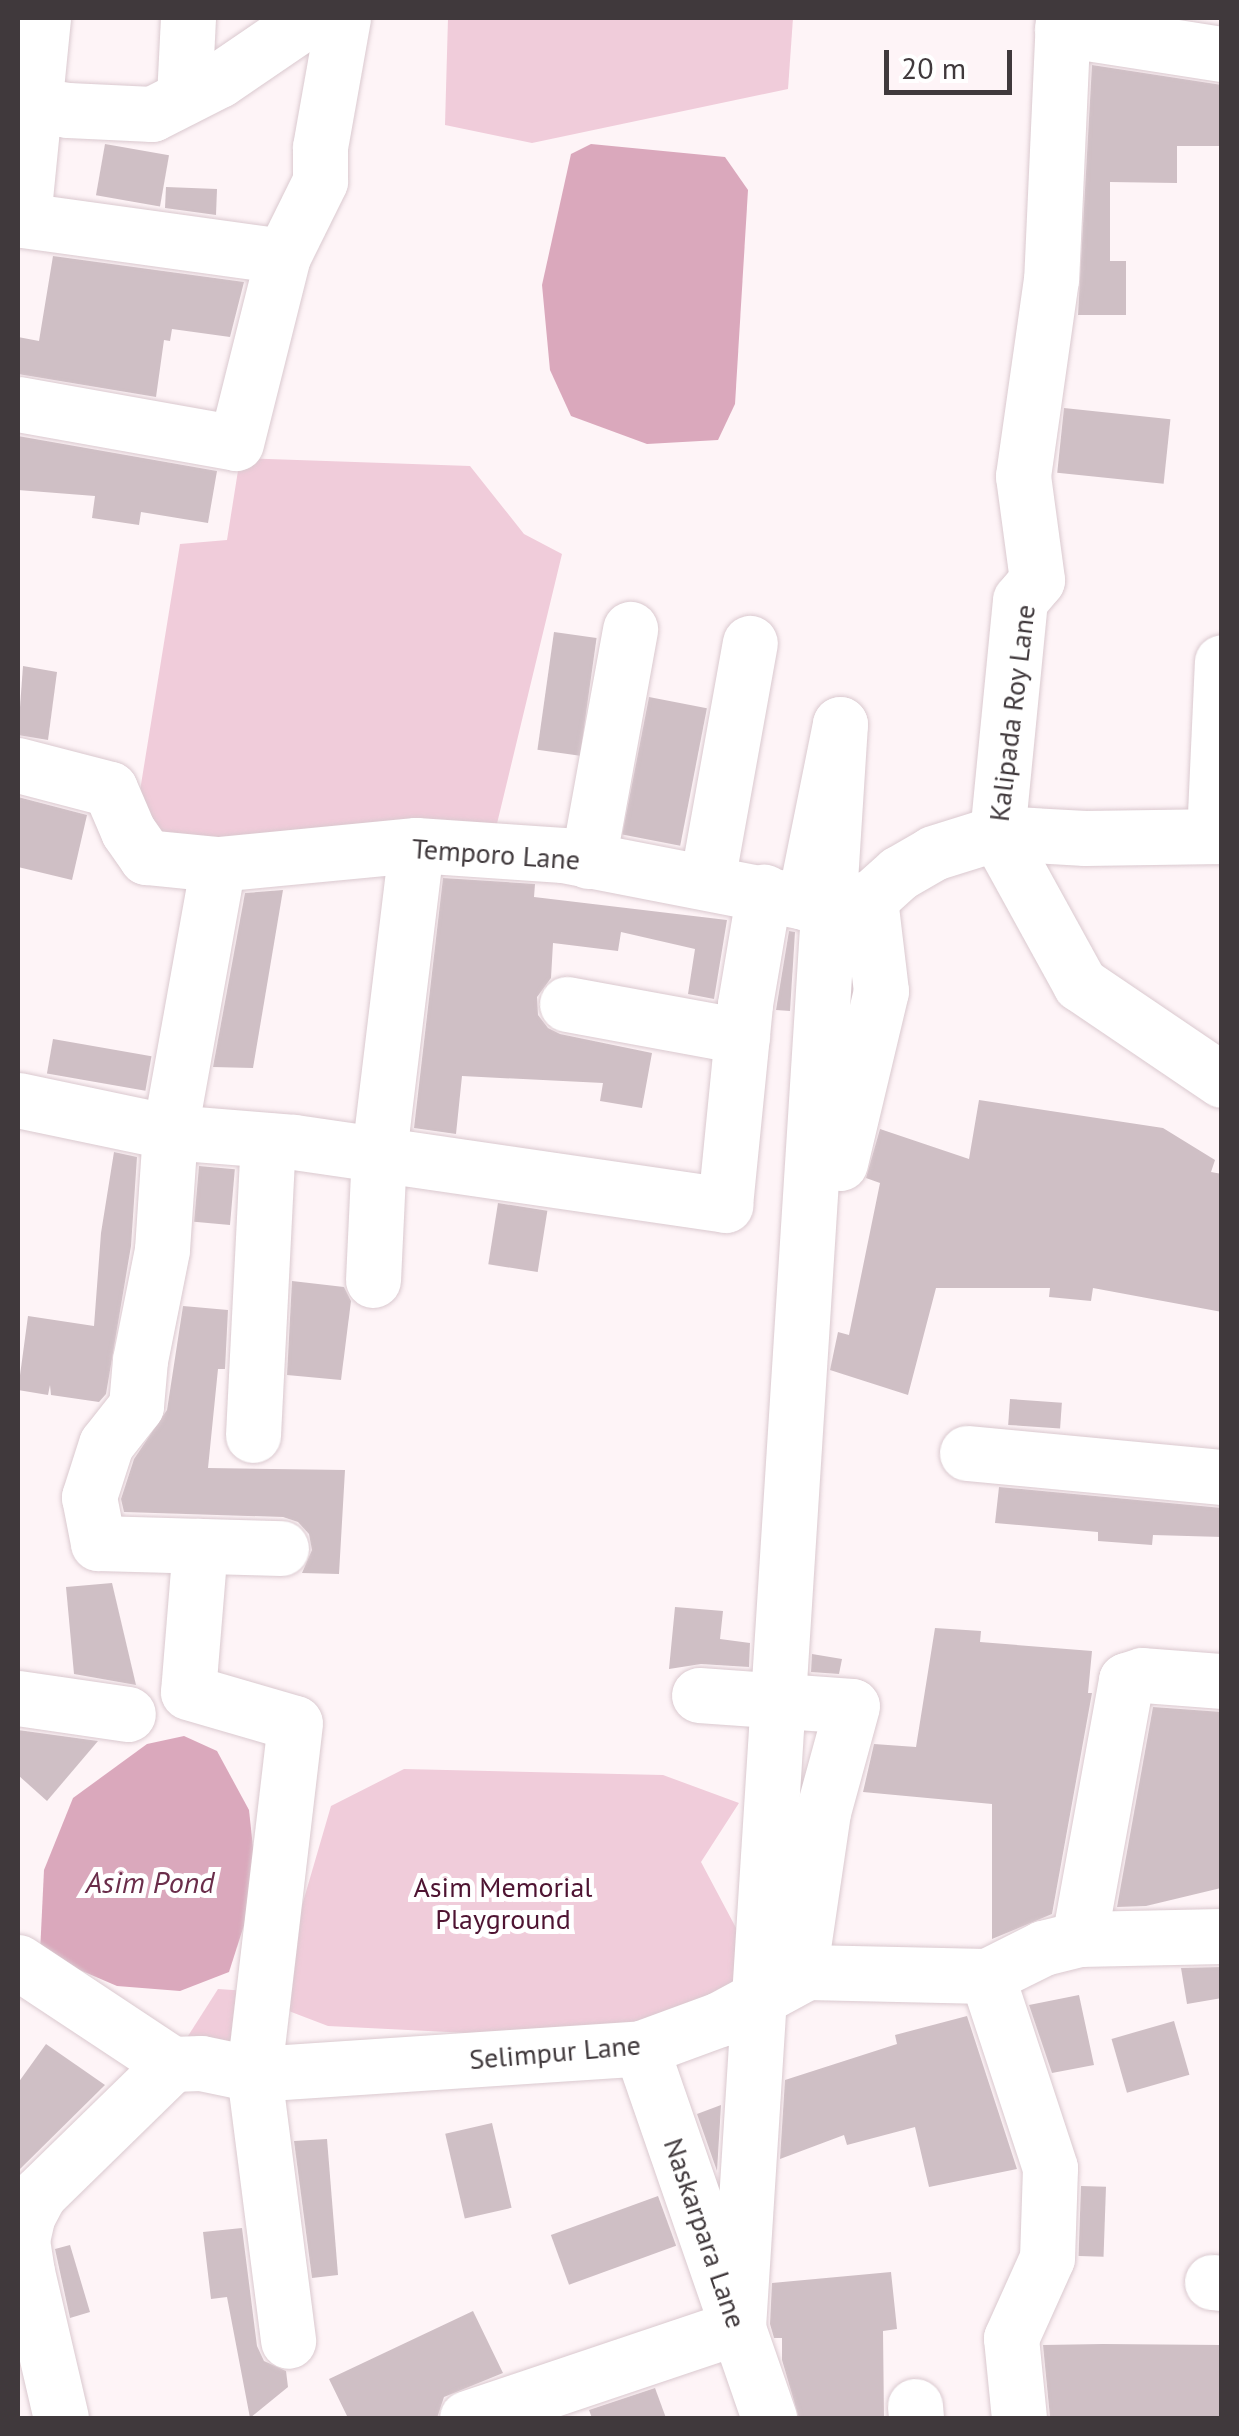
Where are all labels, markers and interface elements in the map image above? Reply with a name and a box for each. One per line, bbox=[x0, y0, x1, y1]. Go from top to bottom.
scale bar bbox=[889, 30, 1016, 92]
text: 20 m bbox=[901, 48, 966, 87]
street label: Kalipada Roy Lane bbox=[982, 602, 1042, 824]
street label: Temporo Lane bbox=[411, 831, 581, 877]
water label: Asim Pond bbox=[85, 1864, 215, 1900]
park label: Asim Memorial Playground bbox=[413, 1870, 593, 1936]
street label: Selimpur Lane bbox=[468, 2028, 642, 2076]
street label: Naskarpara Lane bbox=[657, 2134, 753, 2332]

